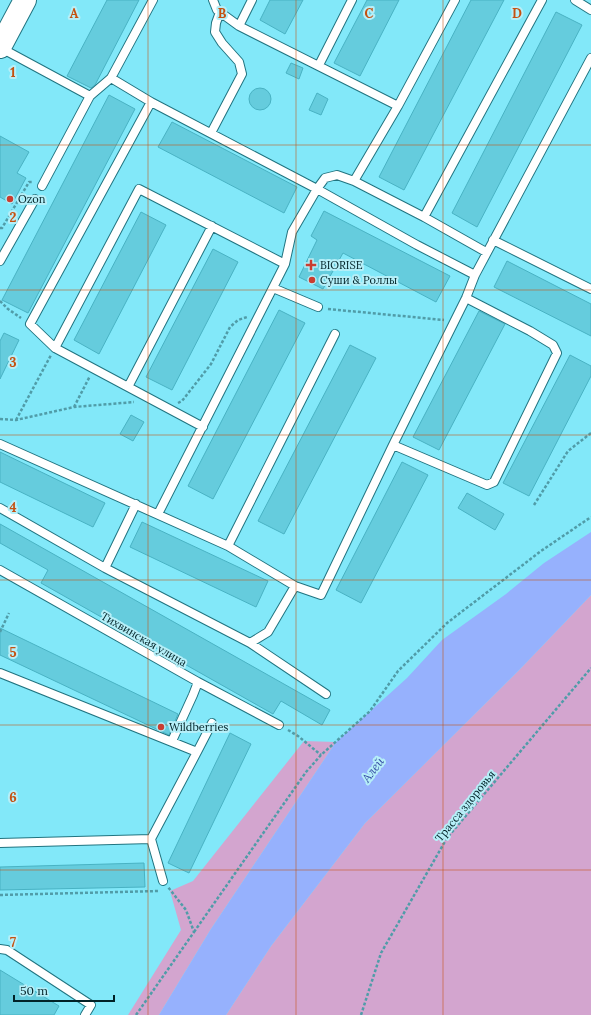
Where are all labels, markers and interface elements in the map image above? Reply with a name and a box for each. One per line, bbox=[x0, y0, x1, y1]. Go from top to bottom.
text: A bbox=[70, 5, 79, 22]
text: B bbox=[218, 5, 227, 22]
text: C bbox=[365, 5, 374, 22]
text: D bbox=[512, 5, 522, 22]
text: 1 bbox=[10, 64, 16, 81]
place label: Ozon bbox=[18, 192, 46, 206]
marker: Ozon bbox=[5, 194, 15, 204]
text: 2 bbox=[10, 209, 17, 226]
place label: BIORISE bbox=[320, 258, 363, 272]
marker: BIORISE bbox=[305, 259, 317, 271]
place label: Суши & Роллы bbox=[320, 273, 397, 287]
marker: Суши & Роллы bbox=[307, 275, 317, 285]
text: 3 bbox=[9, 354, 17, 371]
text: 4 bbox=[9, 499, 17, 516]
street label: Тихвинская улица bbox=[98, 609, 190, 669]
text: 5 bbox=[9, 644, 17, 661]
place label: Wildberries bbox=[169, 720, 228, 734]
marker: Wildberries bbox=[156, 722, 166, 732]
water label: Алей bbox=[358, 754, 387, 786]
street label: Трасса здоровья bbox=[432, 767, 498, 845]
text: 6 bbox=[9, 789, 17, 806]
text: 7 bbox=[10, 934, 16, 951]
scale bar bbox=[14, 977, 114, 1003]
text: 50 m bbox=[20, 983, 48, 998]

